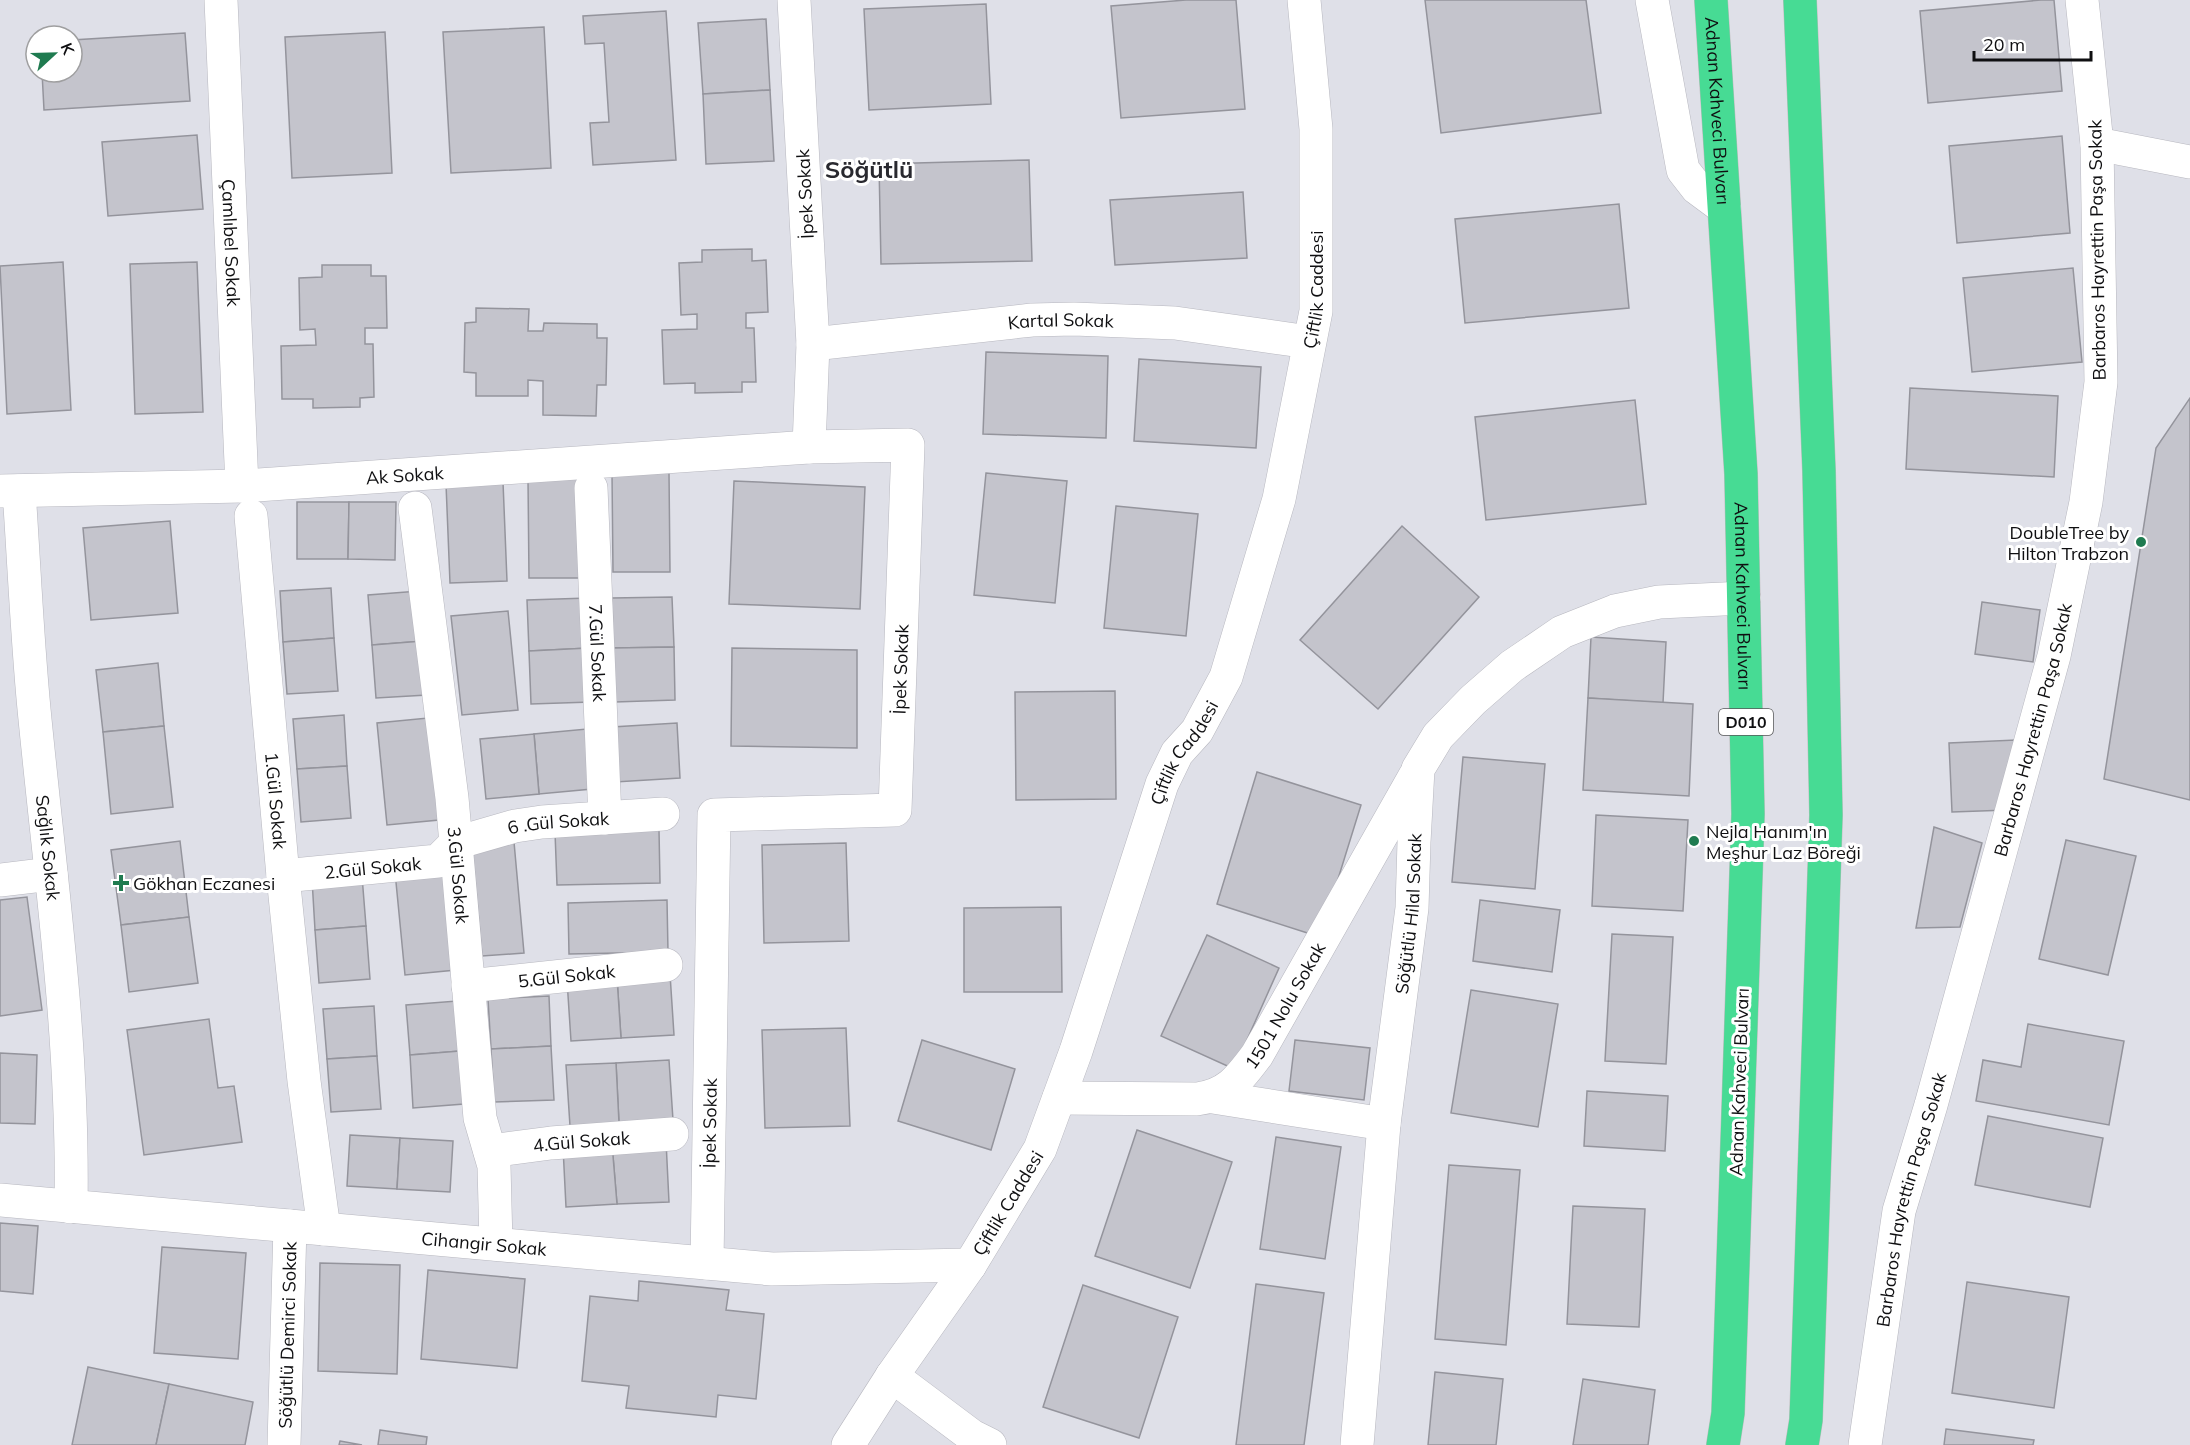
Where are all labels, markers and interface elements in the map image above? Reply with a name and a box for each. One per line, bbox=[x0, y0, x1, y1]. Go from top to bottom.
street label: Adnan Kahveci Bulvarı bbox=[1701, 16, 1735, 206]
north arrow bbox=[24, 24, 84, 84]
scale bar bbox=[1974, 24, 2091, 62]
text: 20 m bbox=[1983, 33, 2025, 56]
text: K bbox=[57, 40, 80, 58]
street label: Barbaros Hayrettin Paşa Sokak bbox=[2083, 119, 2111, 381]
street label: İpek Sokak bbox=[791, 148, 819, 240]
district label: Söğütlü bbox=[825, 154, 913, 184]
street label: Çamlıbel Sokak bbox=[217, 179, 246, 308]
street label: Çiftlik Caddesi bbox=[1297, 230, 1328, 351]
street label: Kartal Sokak bbox=[1007, 307, 1115, 334]
street label: Ak Sokak bbox=[365, 461, 445, 489]
street label: Adnan Kahveci Bulvarı bbox=[1730, 502, 1757, 690]
place label: DoubleTree by Hilton Trabzon bbox=[2007, 521, 2129, 565]
marker: DoubleTree by Hilton Trabzon bbox=[2134, 535, 2148, 549]
street label: Barbaros Hayrettin Paşa Sokak bbox=[1988, 600, 2076, 859]
street label: 7.Gül Sokak bbox=[584, 604, 612, 703]
street label: İpek Sokak bbox=[887, 623, 913, 715]
street label: Çiftlik Caddesi bbox=[1145, 696, 1223, 808]
road number: D010 bbox=[1719, 709, 1773, 735]
street label: 1.Gül Sokak bbox=[261, 751, 292, 851]
street label: Sağlık Sokak bbox=[31, 794, 66, 902]
street label: 6 .Gül Sokak bbox=[504, 806, 611, 839]
place label: Nejla Hanım'ın Meşhur Laz Böreği bbox=[1706, 820, 1861, 864]
street label: 3.Gül Sokak bbox=[443, 826, 475, 926]
street label: Söğütlü Hilal Sokak bbox=[1389, 832, 1426, 995]
marker: Nejla Hanım'ın Meşhur Laz Böreği bbox=[1687, 834, 1701, 848]
street label: 2.Gül Sokak bbox=[323, 851, 423, 883]
place label: Gökhan Eczanesi bbox=[133, 872, 275, 895]
marker: Gökhan Eczanesi bbox=[114, 876, 128, 890]
street label: 1501 Nolu Sokak bbox=[1239, 938, 1330, 1073]
street label: 5.Gül Sokak bbox=[517, 959, 617, 992]
street label: Adnan Kahveci Bulvarı bbox=[1724, 988, 1754, 1176]
street label: Barbaros Hayrettin Paşa Sokak bbox=[1871, 1069, 1951, 1328]
street label: İpek Sokak bbox=[697, 1077, 721, 1168]
street label: 4.Gül Sokak bbox=[531, 1126, 632, 1157]
street label: Çiftlik Caddesi bbox=[967, 1146, 1048, 1260]
street label: Cihangir Sokak bbox=[420, 1226, 548, 1260]
street label: Söğütlü Demirci Sokak bbox=[273, 1241, 301, 1429]

